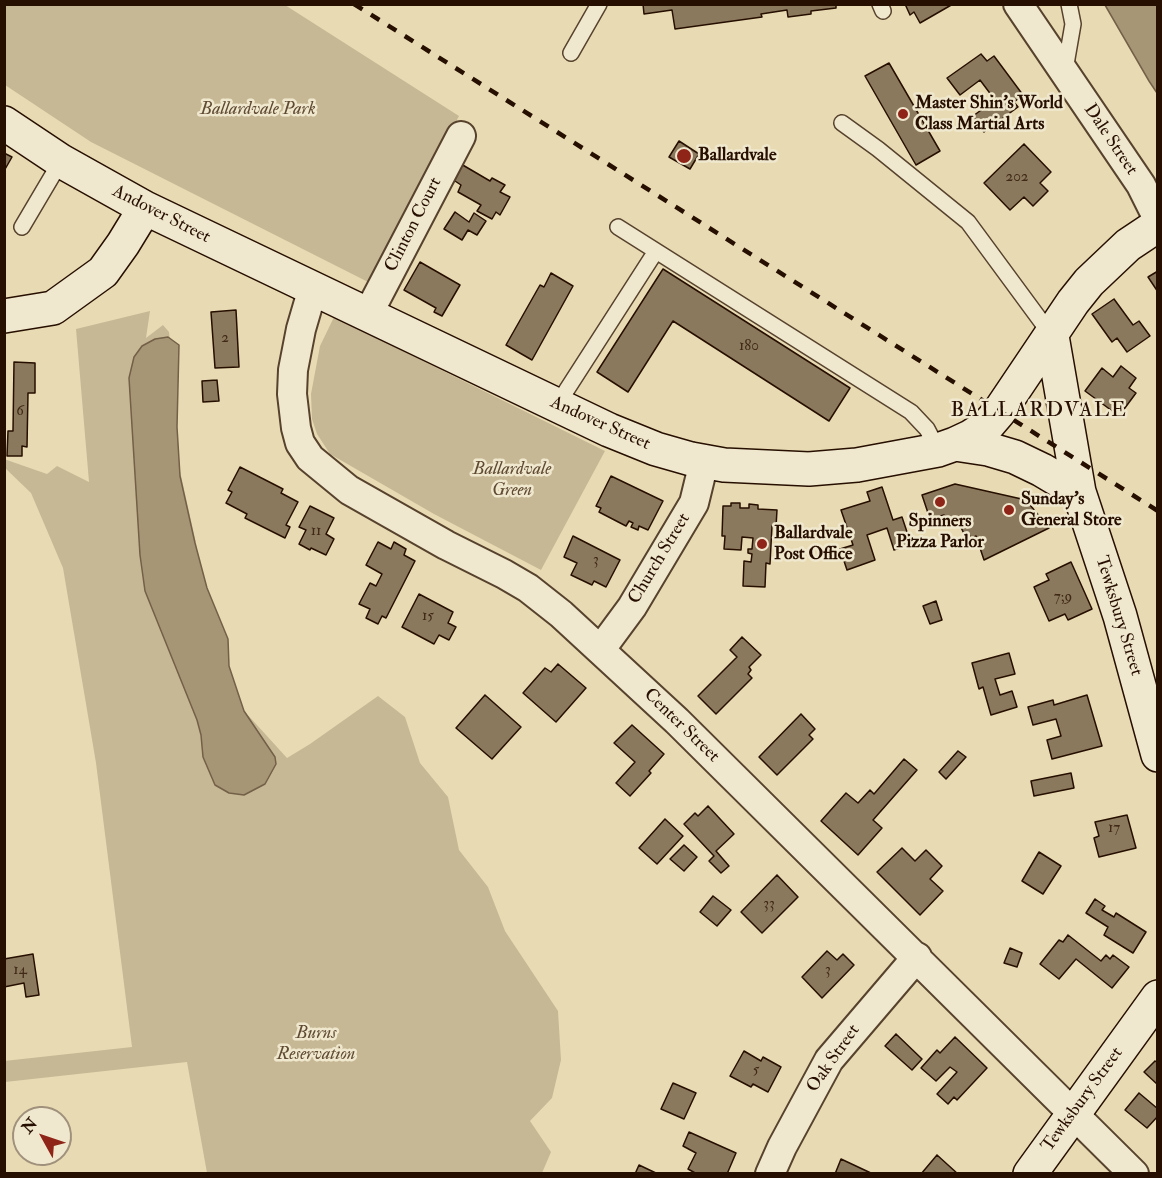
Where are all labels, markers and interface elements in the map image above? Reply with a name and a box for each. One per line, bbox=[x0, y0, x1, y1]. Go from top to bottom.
place label: Master Shin's World Class Martial Arts bbox=[915, 93, 1063, 136]
park label: Ballardvale Park bbox=[200, 99, 316, 121]
street label: Dale Street bbox=[1078, 100, 1142, 180]
marker: Master Shin's World Class Martial Arts bbox=[896, 107, 910, 121]
place label: Ballardvale bbox=[698, 145, 776, 167]
marker: Ballardvale bbox=[675, 147, 693, 165]
house number: 202 bbox=[1006, 169, 1028, 187]
street label: Clinton Court bbox=[381, 174, 447, 276]
street label: Andover Street bbox=[108, 181, 214, 249]
house number: 2 bbox=[221, 330, 229, 348]
house number: 180 bbox=[739, 338, 759, 356]
street label: Andover Street bbox=[547, 392, 653, 456]
district label: BALLARDVALE bbox=[951, 398, 1127, 424]
house number: 6 bbox=[16, 403, 24, 421]
park label: Ballardvale Green bbox=[473, 459, 551, 502]
place label: Sunday's General Store bbox=[1021, 489, 1122, 532]
marker: Spinners Pizza Parlor bbox=[933, 495, 947, 509]
marker: Sunday's General Store bbox=[1002, 503, 1016, 517]
street label: Church Street bbox=[624, 510, 696, 608]
place label: Spinners Pizza Parlor bbox=[896, 511, 984, 554]
house number: 11 bbox=[311, 523, 321, 541]
place label: Ballardvale Post Office bbox=[774, 523, 852, 566]
marker: Ballardvale Post Office bbox=[755, 537, 769, 551]
house number: 3 bbox=[593, 552, 599, 570]
street label: Tewksbury Street bbox=[1090, 553, 1146, 679]
house number: 7;9 bbox=[1054, 589, 1072, 607]
house number: 15 bbox=[422, 608, 434, 626]
street label: Center Street bbox=[639, 684, 723, 768]
house number: 17 bbox=[1108, 820, 1120, 838]
house number: 33 bbox=[763, 896, 775, 914]
house number: 14 bbox=[13, 962, 27, 980]
house number: 3 bbox=[825, 962, 831, 980]
street label: Oak Street bbox=[803, 1021, 865, 1097]
park label: Burns Reservation bbox=[277, 1023, 355, 1066]
street label: Tewksbury Street bbox=[1038, 1043, 1128, 1157]
house number: 5 bbox=[753, 1062, 759, 1080]
north arrow bbox=[12, 1106, 72, 1166]
text: N bbox=[17, 1114, 42, 1138]

